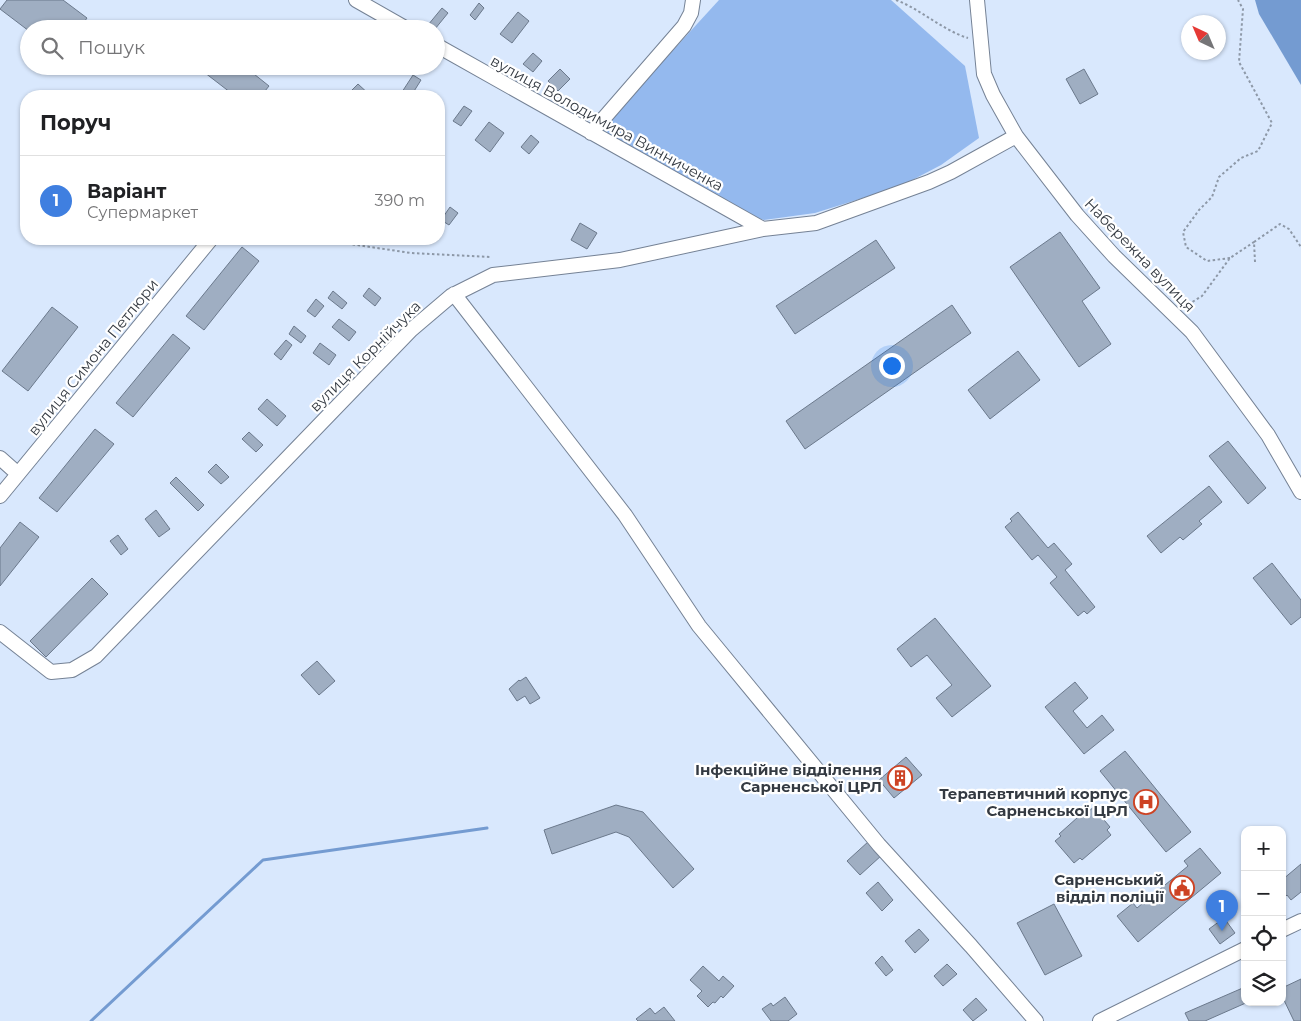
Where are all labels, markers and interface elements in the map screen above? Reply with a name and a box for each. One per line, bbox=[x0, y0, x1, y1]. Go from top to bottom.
north arrow bbox=[1181, 15, 1226, 60]
search box bbox=[20, 20, 445, 75]
icon: search bbox=[38, 34, 66, 62]
text: Пошук bbox=[78, 36, 145, 59]
street label: вулиця Володимира Винниченка bbox=[487, 51, 727, 195]
text: Поруч bbox=[40, 110, 111, 135]
text: Варіант bbox=[87, 180, 166, 203]
text: 1 bbox=[53, 191, 59, 210]
text: 390 m bbox=[374, 191, 425, 210]
street label: Набережна вулиця bbox=[1081, 194, 1199, 316]
text: Супермаркет bbox=[87, 203, 198, 222]
street label: вулиця Симона Петлюри bbox=[24, 275, 162, 439]
street label: вулиця Корнійчука bbox=[305, 296, 425, 416]
your location bbox=[879, 353, 905, 379]
place label: Інфекційне відділення Сарненської ЦРЛ bbox=[695, 760, 882, 796]
building icon: Інфекційне відділення Сарненської ЦРЛ bbox=[887, 765, 913, 791]
place label: Терапевтичний корпус Сарненської ЦРЛ bbox=[939, 784, 1128, 820]
hospital icon: Терапевтичний корпус Сарненської ЦРЛ bbox=[1133, 789, 1159, 815]
map controls bbox=[1241, 826, 1286, 1006]
button: + bbox=[1241, 826, 1286, 871]
place label: Сарненський відділ поліції bbox=[1054, 870, 1164, 906]
button: − bbox=[1241, 871, 1286, 916]
public building icon: Сарненський відділ поліції bbox=[1169, 875, 1195, 901]
pin: 1 bbox=[1206, 890, 1238, 931]
button: locate bbox=[1241, 916, 1286, 961]
button: layers bbox=[1241, 961, 1286, 1006]

